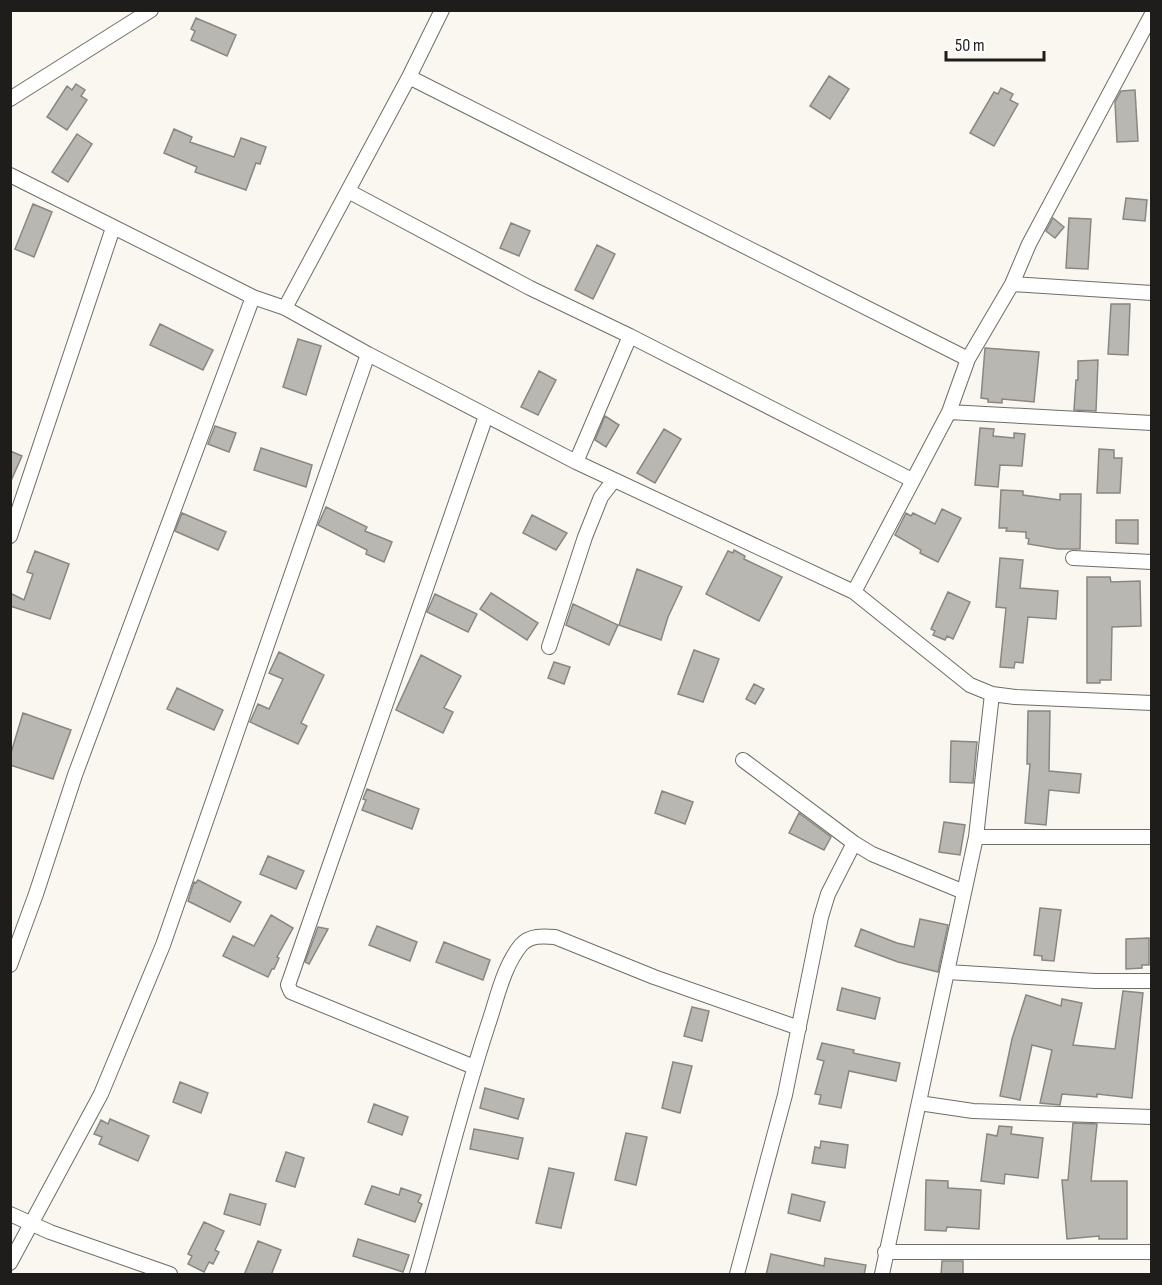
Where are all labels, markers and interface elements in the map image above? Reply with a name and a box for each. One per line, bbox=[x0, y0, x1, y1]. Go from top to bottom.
scale bar bbox=[946, 24, 1044, 62]
text: 50 m bbox=[955, 35, 985, 56]

